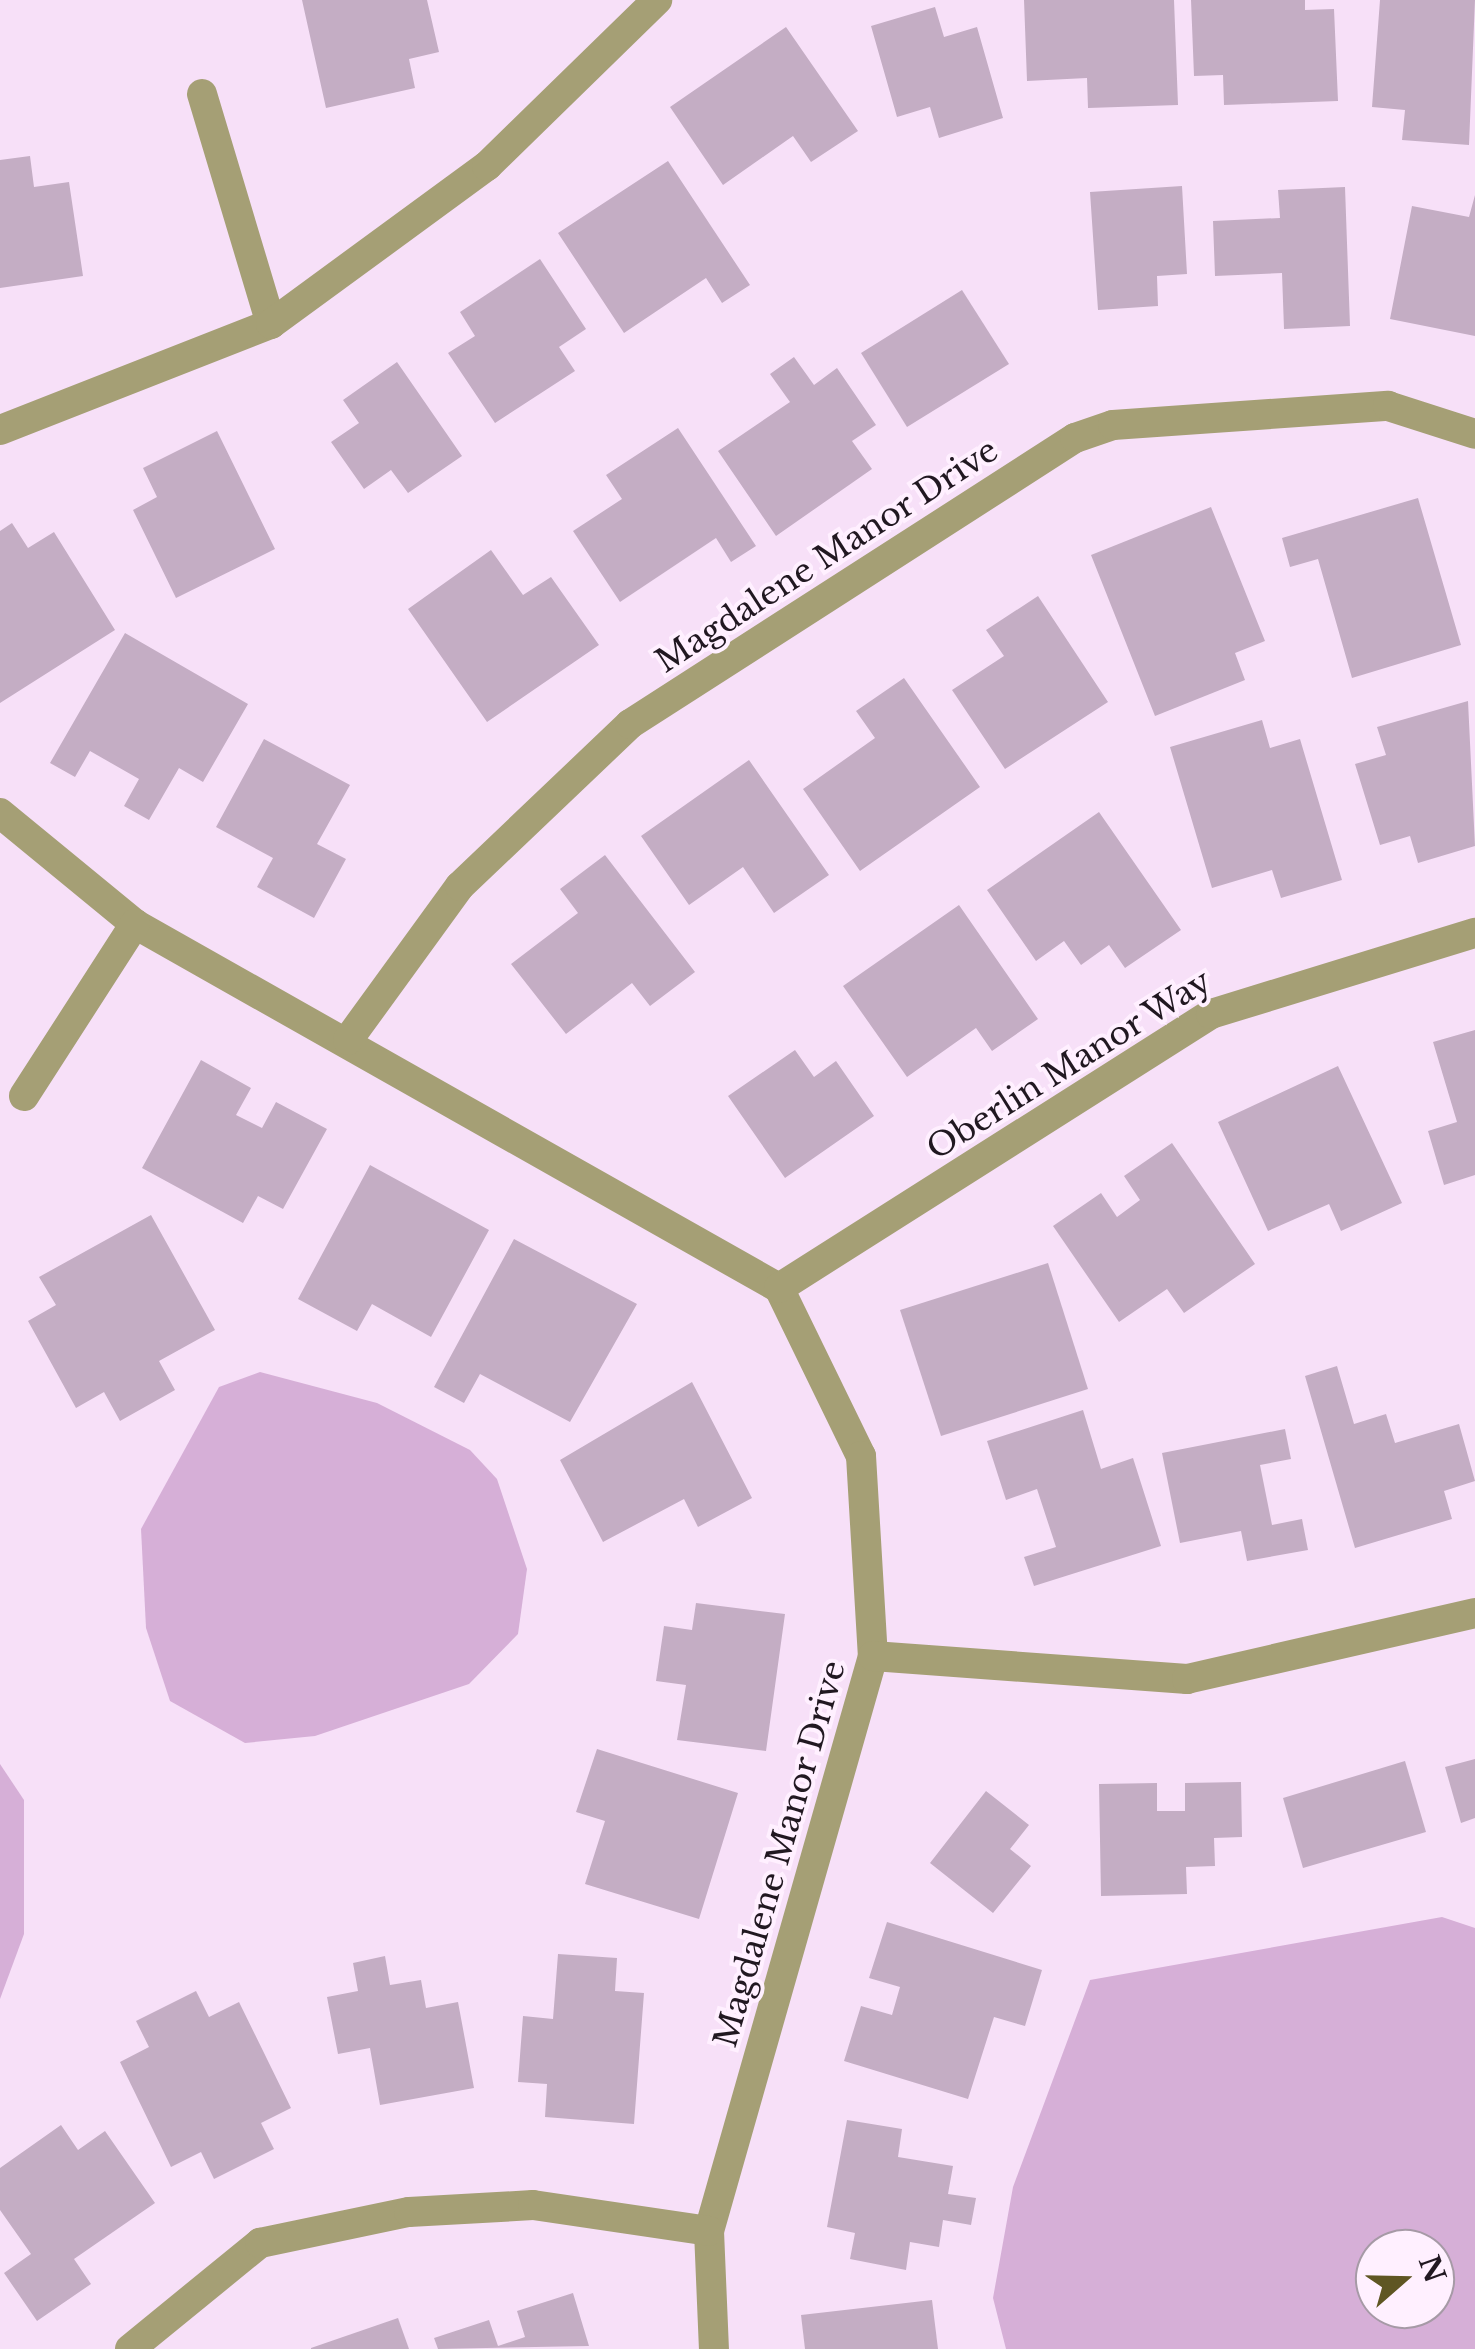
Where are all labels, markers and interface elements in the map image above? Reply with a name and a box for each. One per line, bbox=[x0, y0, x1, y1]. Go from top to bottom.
street label: Magdalene Manor Drive bbox=[649, 431, 1005, 681]
street label: Oberlin Manor Way bbox=[919, 961, 1219, 1169]
street label: Magdalene Manor Drive bbox=[706, 1656, 854, 2052]
north arrow bbox=[1355, 2229, 1455, 2329]
text: N bbox=[1411, 2251, 1453, 2288]

